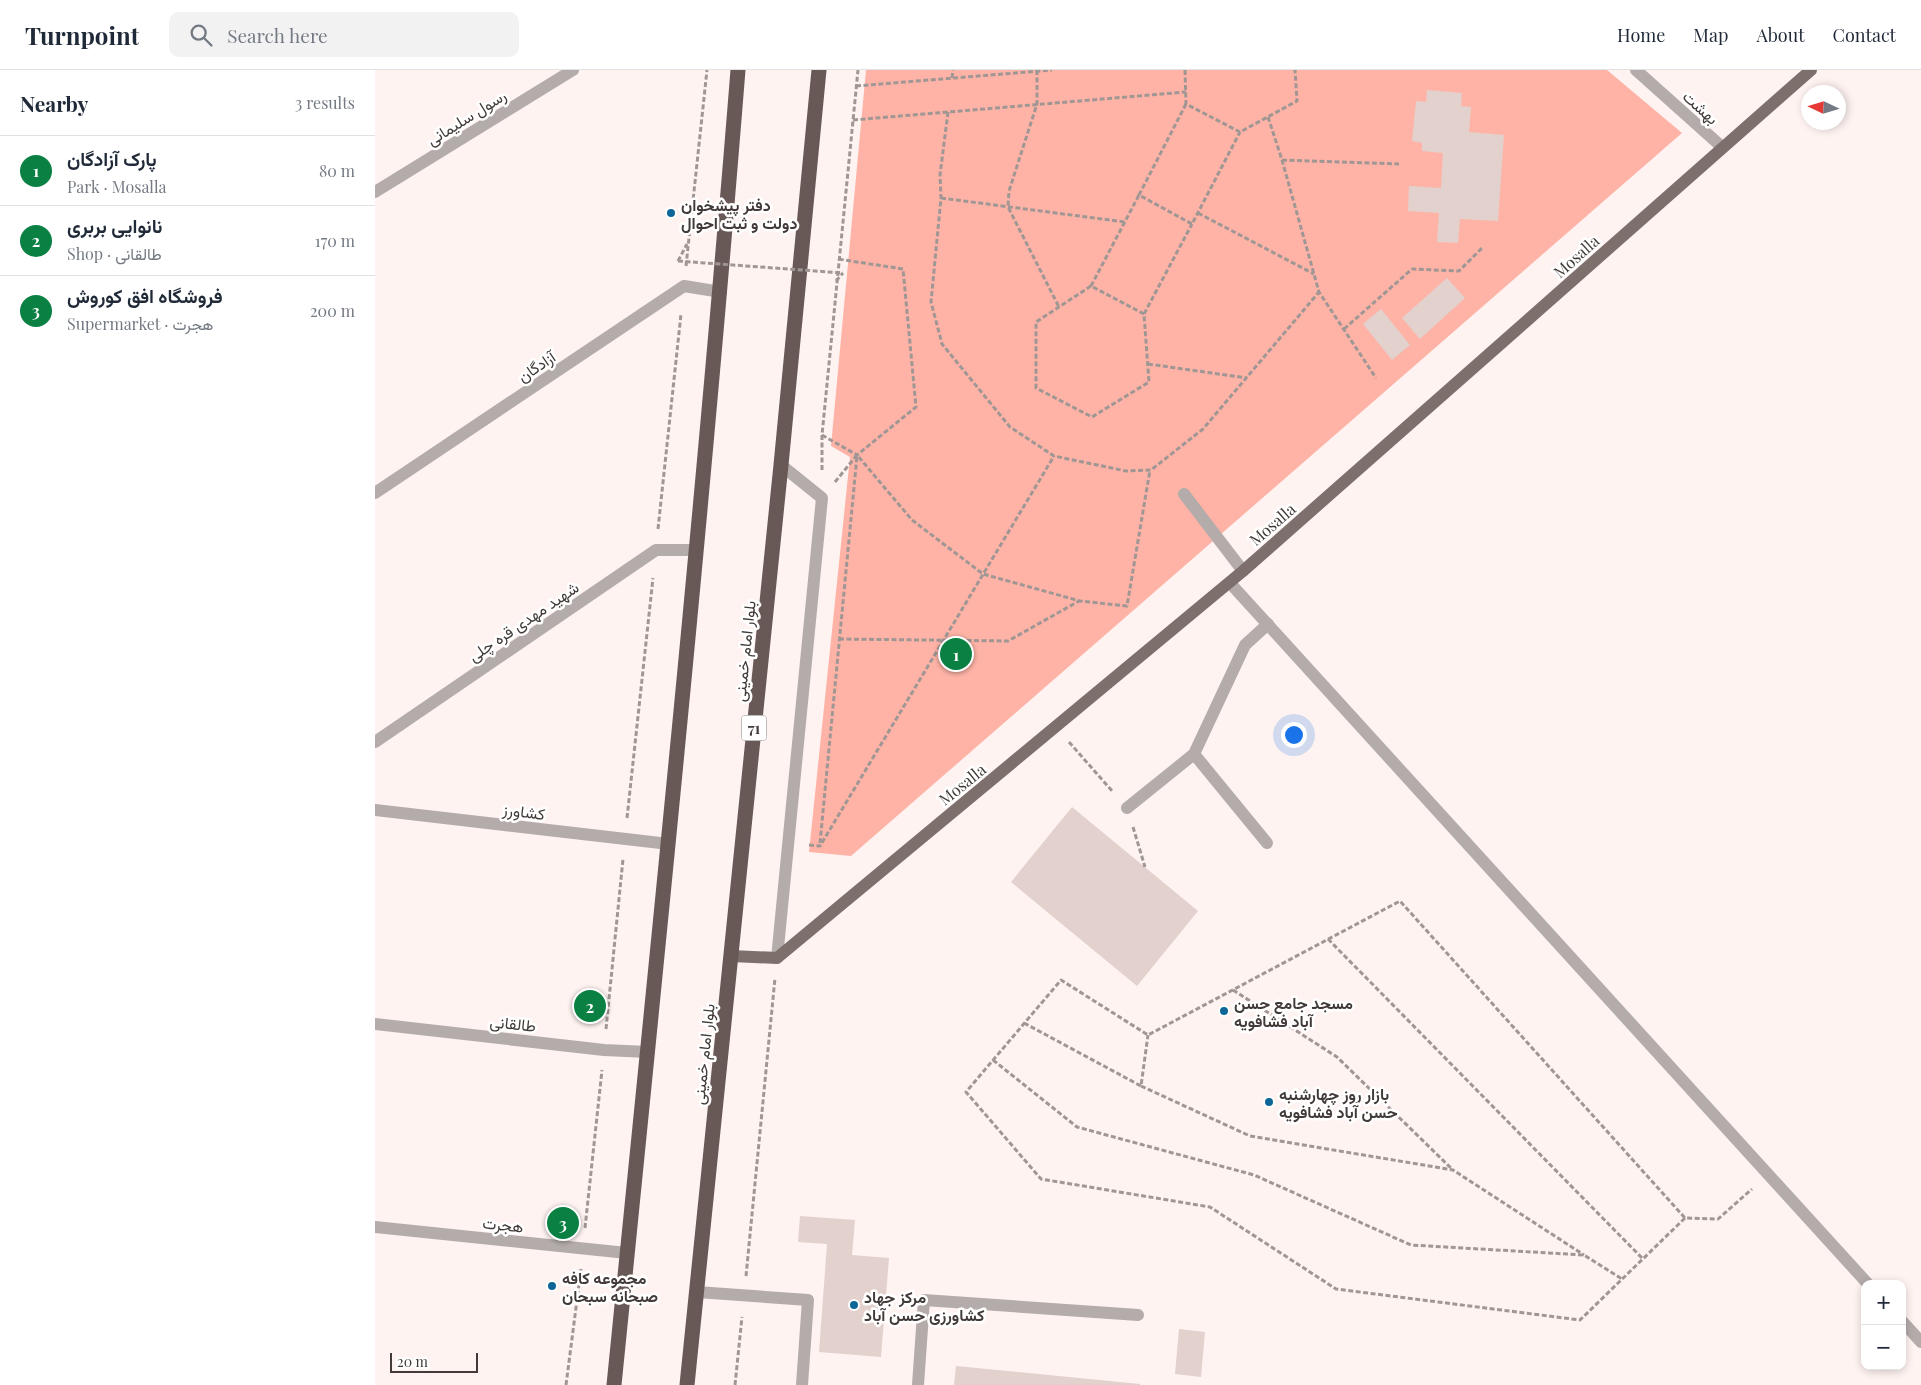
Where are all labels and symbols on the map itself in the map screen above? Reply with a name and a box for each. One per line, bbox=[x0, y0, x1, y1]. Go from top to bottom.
street label: رسول سلیمانی bbox=[422, 84, 510, 151]
street label: بهشت bbox=[1678, 85, 1723, 129]
north arrow bbox=[1801, 85, 1846, 130]
place label: دفتر پیشخوان دولت و ثبت احوال bbox=[681, 194, 798, 234]
marker: دفتر پیشخوان دولت و ثبت احوال bbox=[665, 207, 677, 219]
street label: Mosalla bbox=[1549, 230, 1603, 282]
street label: آزادگان bbox=[513, 345, 561, 387]
street label: Mosalla bbox=[1244, 498, 1300, 550]
street label: شهید مهدی قره چلی bbox=[464, 576, 583, 667]
street label: بلوار امام خمینی bbox=[728, 599, 761, 703]
pin: 1 bbox=[940, 635, 972, 673]
road number: 71 bbox=[741, 716, 767, 740]
your location bbox=[1281, 722, 1307, 748]
street label: Mosalla bbox=[934, 759, 990, 809]
street label: کشاورز bbox=[500, 798, 546, 825]
pin: 2 bbox=[574, 987, 606, 1025]
place label: مسجد جامع حسن آباد فشافویه bbox=[1234, 992, 1353, 1032]
street label: بلوار امام خمینی bbox=[687, 1002, 720, 1106]
marker: مسجد جامع حسن آباد فشافویه bbox=[1218, 1005, 1230, 1017]
street label: طالقانی bbox=[489, 1010, 537, 1037]
place label: بازار روز چهارشنبه حسن آباد فشافویه bbox=[1279, 1083, 1398, 1123]
marker: بازار روز چهارشنبه حسن آباد فشافویه bbox=[1263, 1096, 1275, 1108]
pin: 3 bbox=[547, 1204, 579, 1242]
street label: هجرت bbox=[481, 1211, 524, 1238]
place label: مجموعه کافه صبحانه سبحان bbox=[562, 1267, 658, 1306]
marker: مجموعه کافه صبحانه سبحان bbox=[546, 1280, 558, 1292]
place label: مرکز جهاد کشاورزی حسن آباد bbox=[864, 1286, 984, 1326]
marker: مرکز جهاد کشاورزی حسن آباد bbox=[848, 1299, 860, 1311]
scale bar bbox=[390, 1350, 477, 1373]

